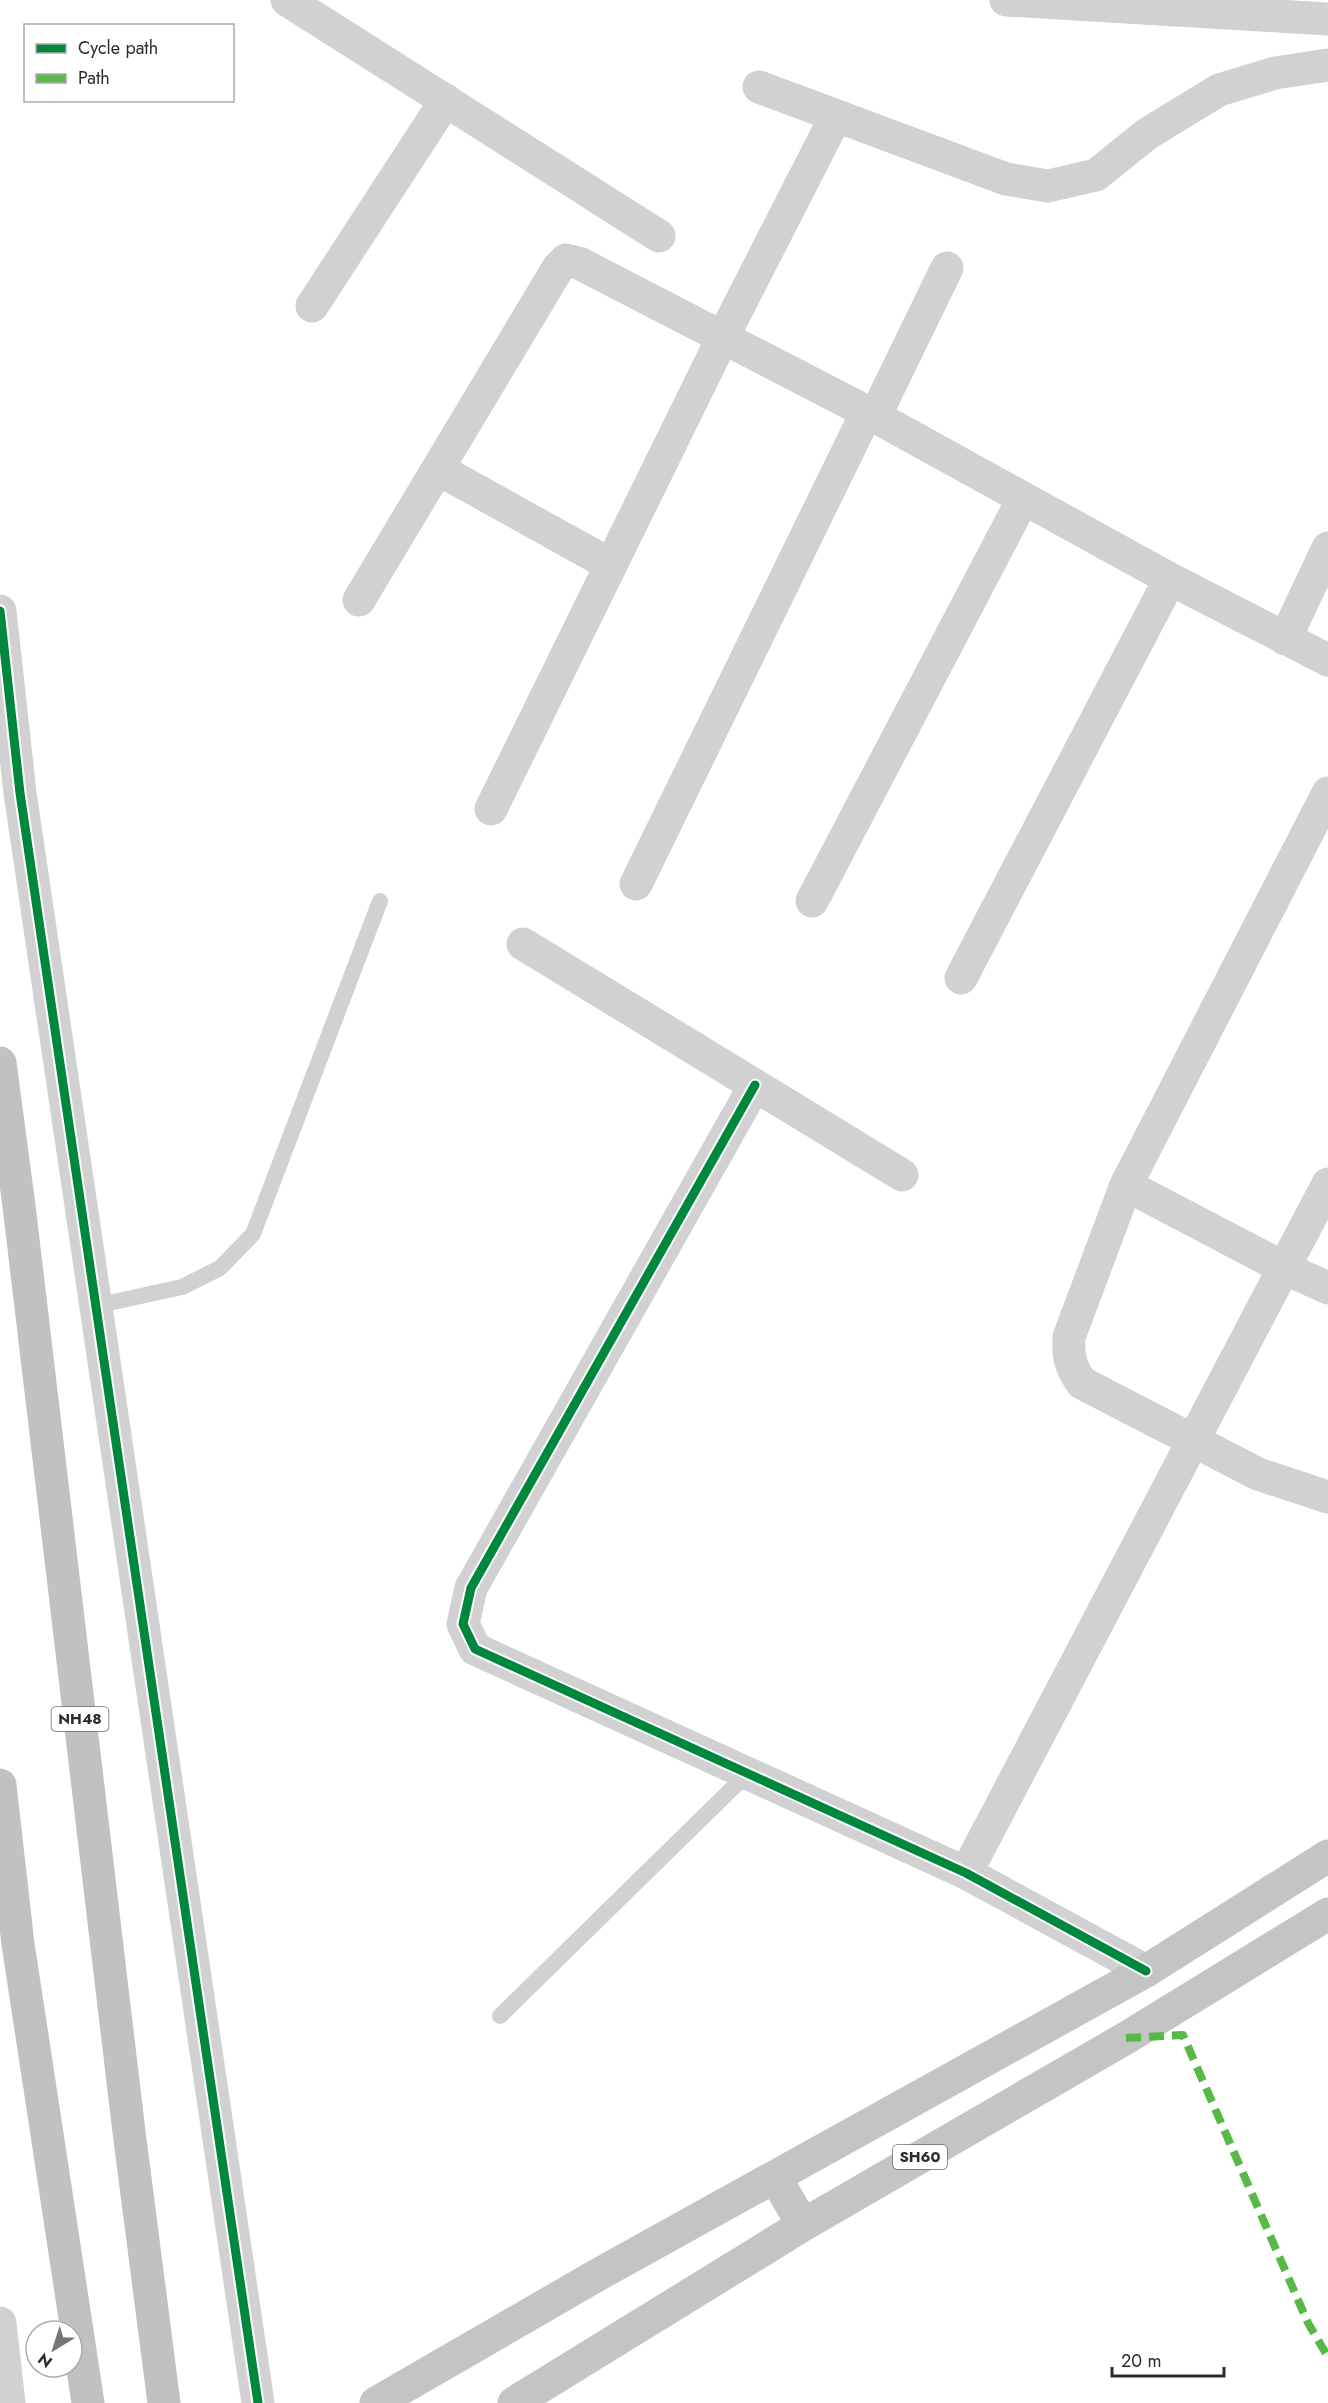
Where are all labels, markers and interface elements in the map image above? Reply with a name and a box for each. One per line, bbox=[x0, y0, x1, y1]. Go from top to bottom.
legend bbox=[24, 24, 234, 102]
text: Cycle path bbox=[78, 35, 158, 61]
text: Path bbox=[78, 65, 110, 91]
road number: NH48 bbox=[52, 1707, 109, 1731]
road number: SH60 bbox=[893, 2145, 947, 2169]
north arrow bbox=[24, 2319, 84, 2379]
scale bar bbox=[1112, 2340, 1224, 2378]
text: N bbox=[33, 2347, 57, 2373]
text: 20 m bbox=[1121, 2348, 1161, 2374]

